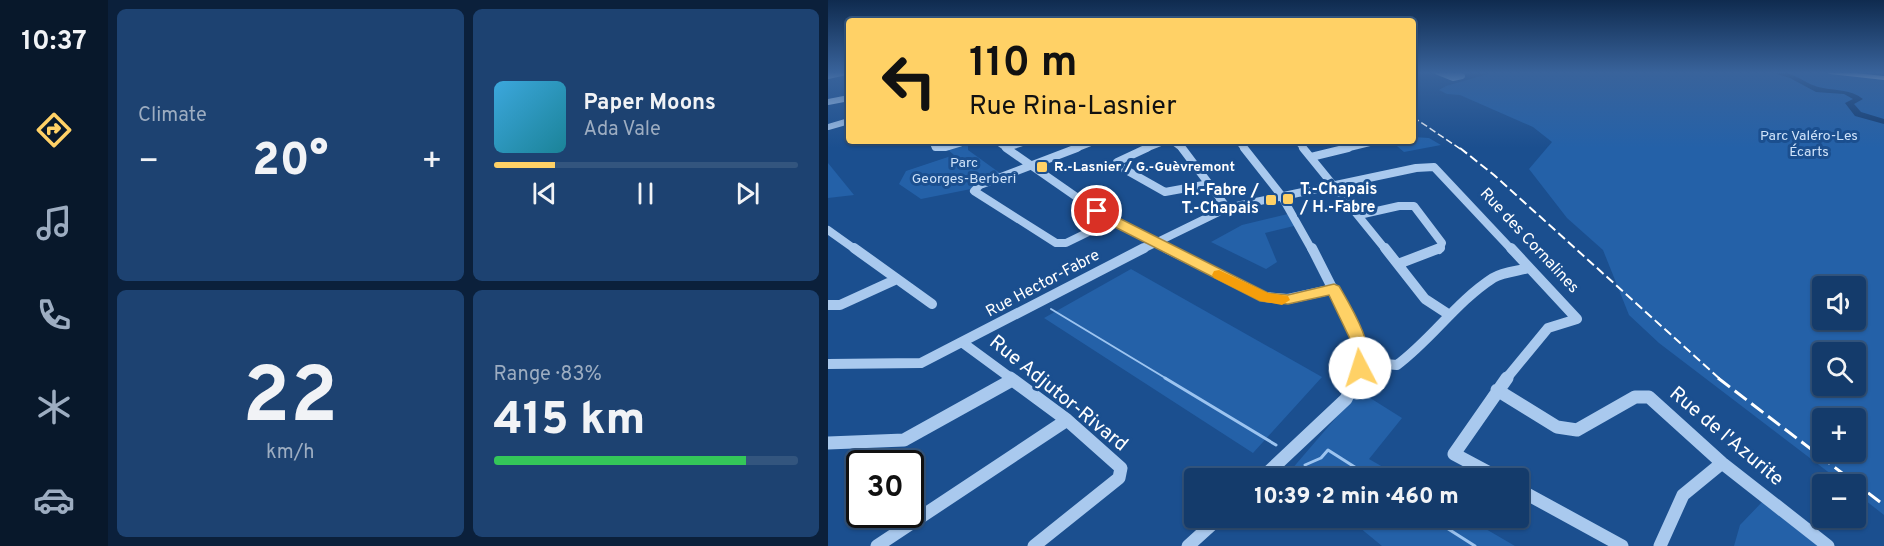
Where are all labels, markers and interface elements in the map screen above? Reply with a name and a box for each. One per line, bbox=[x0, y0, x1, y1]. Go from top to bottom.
text: 10:37 bbox=[21, 25, 87, 59]
text: 110 m bbox=[969, 38, 1078, 91]
icon: left bbox=[870, 42, 948, 120]
text: Paper Moons bbox=[584, 90, 716, 117]
text: Rue Rina-Lasnier bbox=[969, 90, 1177, 124]
text: Climate bbox=[138, 103, 207, 129]
icon: directions bbox=[33, 109, 75, 151]
text: Ada Vale bbox=[584, 117, 661, 143]
park label: Parc Valéro-Les Écarts bbox=[1760, 128, 1858, 161]
text: 20° bbox=[252, 134, 328, 191]
text: − bbox=[138, 142, 159, 184]
text: + bbox=[421, 142, 442, 184]
park label: Parc Georges-Berberi bbox=[912, 155, 1016, 188]
place label: R.-Lasnier / G.-Guèvremont bbox=[1054, 159, 1235, 176]
marker: R.-Lasnier / G.-Guèvremont bbox=[1035, 160, 1049, 174]
icon: previous bbox=[528, 177, 561, 210]
icon: pause bbox=[629, 177, 662, 210]
icon: next bbox=[731, 177, 764, 210]
place label: T.-Chapais / H.-Fabre bbox=[1299, 180, 1378, 218]
place label: H.-Fabre / T.-Chapais bbox=[1182, 181, 1260, 219]
street label: Rue des Cornalines bbox=[1475, 184, 1583, 298]
pin bbox=[1071, 185, 1122, 236]
marker: T.-Chapais / H.-Fabre bbox=[1281, 192, 1295, 206]
marker: H.-Fabre / T.-Chapais bbox=[1264, 193, 1278, 207]
icon: arrive bbox=[1080, 194, 1113, 227]
icon: music bbox=[33, 202, 75, 244]
street label: Rue Hector-Fabre bbox=[983, 246, 1103, 322]
map controls bbox=[1812, 276, 1866, 528]
button: sound bbox=[1812, 276, 1866, 330]
icon: phone bbox=[33, 294, 75, 336]
street label: Rue Adjutor-Rivard bbox=[983, 330, 1133, 458]
position arrow bbox=[1328, 336, 1392, 400]
button: search bbox=[1812, 342, 1866, 396]
text: 22 bbox=[243, 351, 338, 450]
text: Range · 83% bbox=[494, 362, 602, 388]
street label: Rue de l'Azurite bbox=[1663, 381, 1789, 493]
icon: climate bbox=[33, 386, 75, 428]
text: 415 km bbox=[494, 393, 645, 450]
button: + bbox=[1812, 408, 1866, 462]
text: km/h bbox=[266, 440, 315, 466]
speed limit sign: 30 bbox=[846, 450, 924, 528]
button: − bbox=[1812, 474, 1866, 528]
icon: car bbox=[33, 479, 75, 521]
text: 10:39 · 2 min · 460 m bbox=[1254, 484, 1459, 511]

